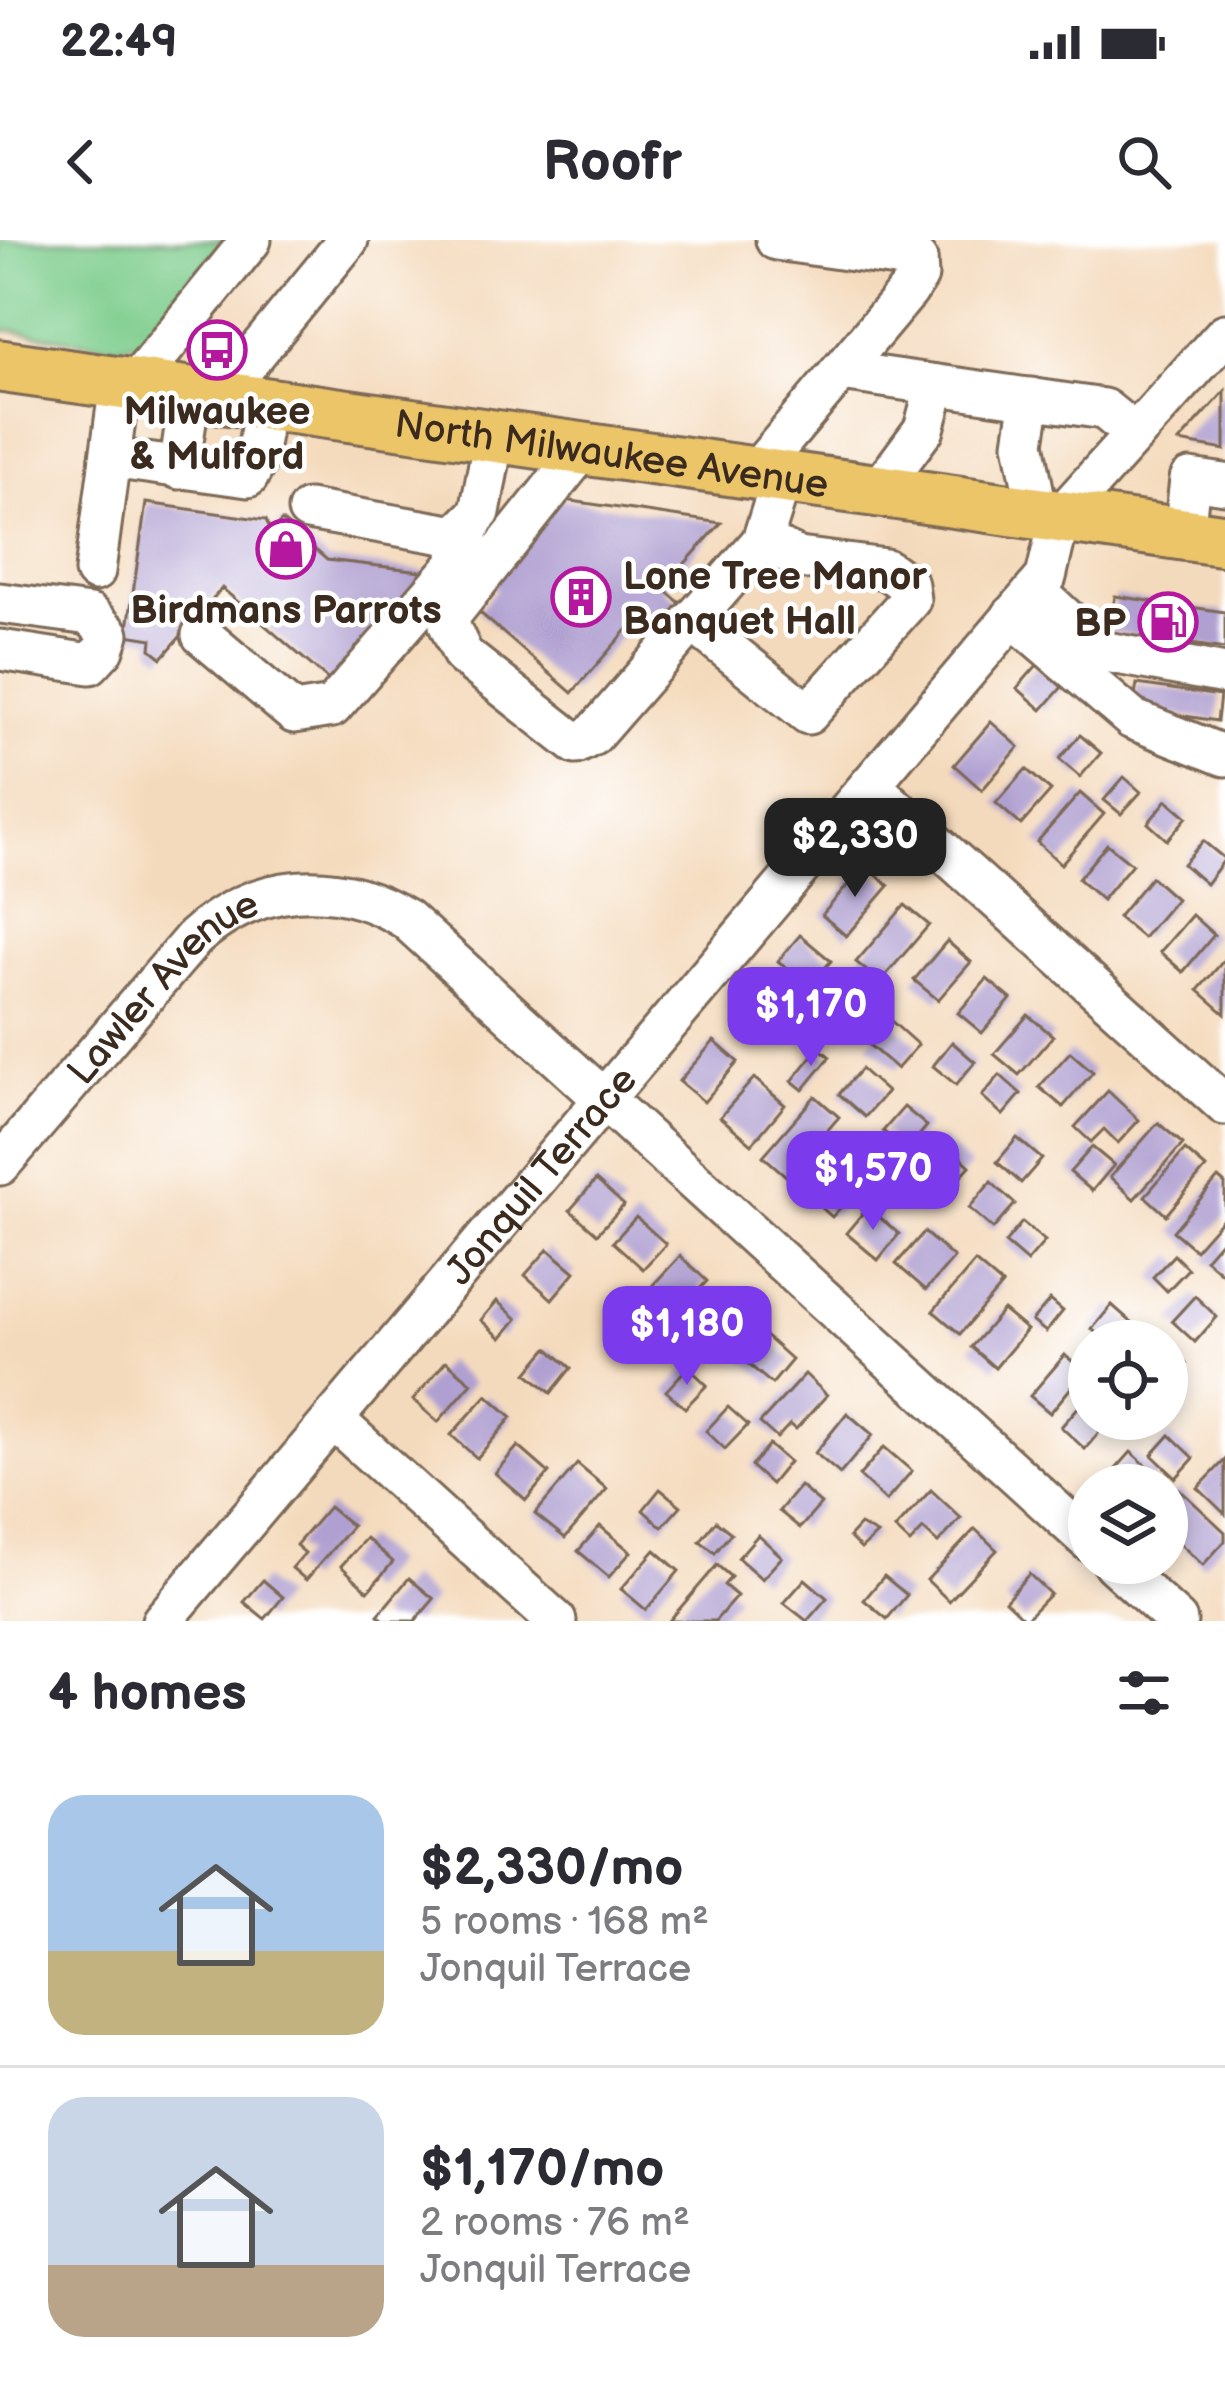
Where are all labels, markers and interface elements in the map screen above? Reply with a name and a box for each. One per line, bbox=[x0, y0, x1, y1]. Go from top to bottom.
text: 22:49 bbox=[60, 15, 178, 70]
icon: back bbox=[48, 129, 114, 195]
icon: search bbox=[1111, 129, 1177, 195]
text: Roofr bbox=[543, 130, 682, 195]
bus stop icon: Milwaukee & Mulford bbox=[186, 319, 248, 381]
place label: Milwaukee & Mulford bbox=[124, 389, 310, 481]
street label: North Milwaukee Avenue bbox=[392, 401, 831, 509]
shop icon: Birdmans Parrots bbox=[255, 518, 317, 580]
place label: Lone Tree Manor Banquet Hall bbox=[623, 554, 927, 646]
building icon: Lone Tree Manor Banquet Hall bbox=[550, 566, 612, 628]
place label: Birdmans Parrots bbox=[130, 588, 442, 635]
fuel station icon: BP bbox=[1137, 591, 1199, 653]
place label: BP bbox=[1074, 601, 1127, 648]
pin: $2,330 bbox=[757, 798, 953, 900]
text: $2,330 bbox=[791, 813, 919, 860]
street label: Lawler Avenue bbox=[59, 881, 266, 1095]
pin: $1,170 bbox=[713, 967, 909, 1069]
text: $1,170 bbox=[754, 982, 868, 1029]
street label: Jonquil Terrace bbox=[436, 1057, 648, 1295]
pin: $1,570 bbox=[775, 1131, 971, 1233]
text: $1,570 bbox=[813, 1146, 933, 1193]
pin: $1,180 bbox=[589, 1286, 785, 1388]
text: $1,180 bbox=[630, 1301, 744, 1348]
map controls bbox=[1068, 1320, 1188, 1584]
button: locate bbox=[1068, 1320, 1188, 1440]
button: layers bbox=[1068, 1464, 1188, 1584]
icon: filters bbox=[1111, 1660, 1177, 1726]
text: 4 homes bbox=[48, 1663, 247, 1724]
text: $2,330/mo bbox=[420, 1838, 683, 1899]
icon: home bbox=[144, 1843, 288, 1987]
text: 5 rooms · 168 m² bbox=[420, 1899, 709, 1946]
text: Jonquil Terrace bbox=[420, 1946, 691, 1993]
text: $1,170/mo bbox=[420, 2139, 664, 2200]
icon: home bbox=[144, 2145, 288, 2289]
text: 2 rooms · 76 m² bbox=[420, 2200, 690, 2247]
text: Jonquil Terrace bbox=[420, 2247, 691, 2294]

